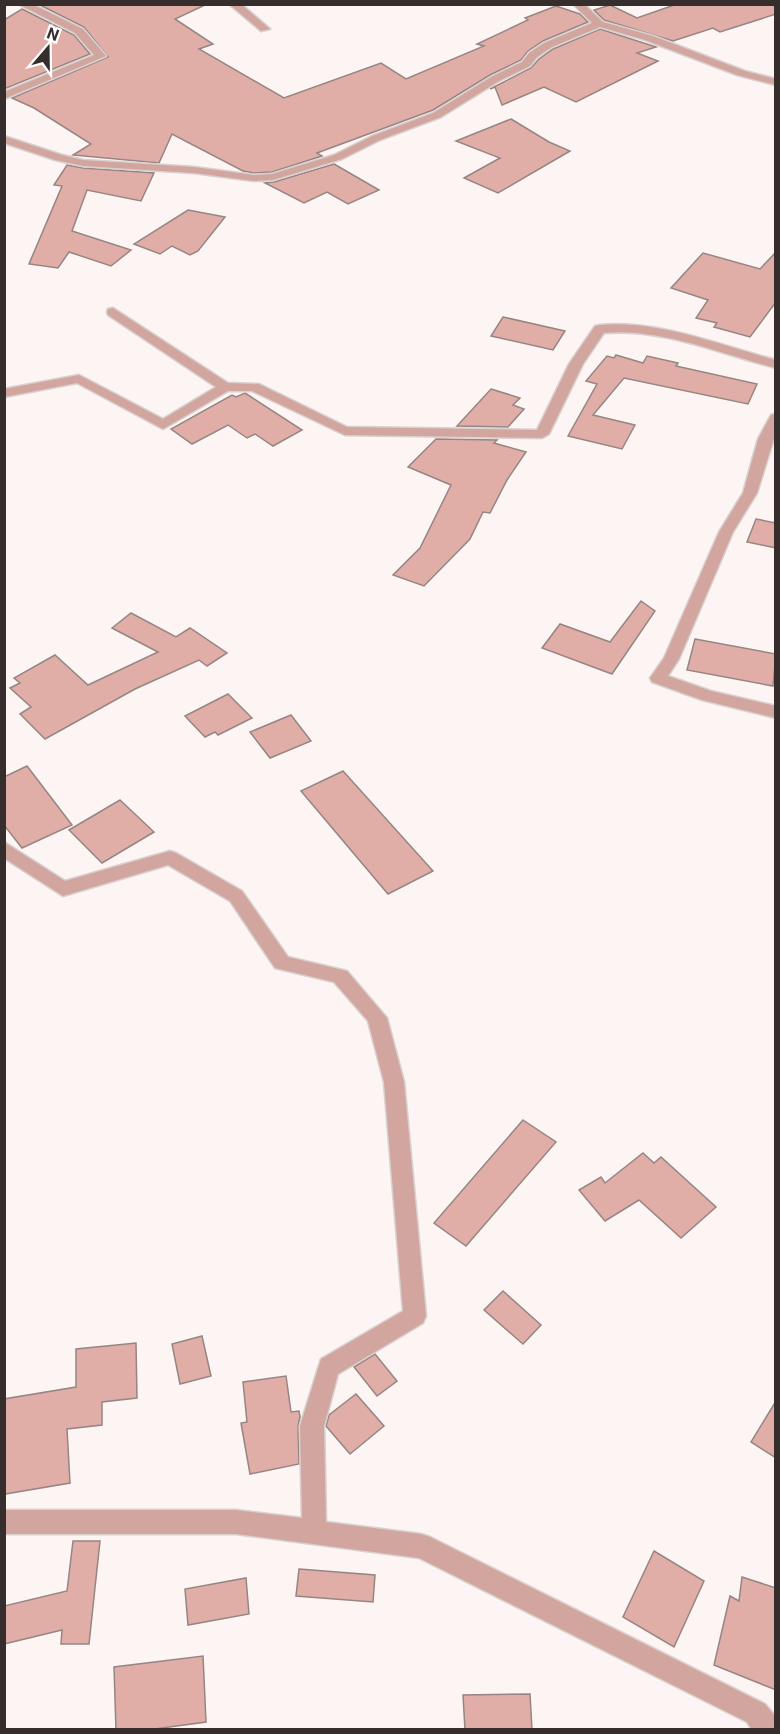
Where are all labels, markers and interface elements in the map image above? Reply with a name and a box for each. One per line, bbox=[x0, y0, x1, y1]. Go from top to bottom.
north arrow bbox=[18, 18, 78, 78]
text: N bbox=[44, 24, 62, 45]

